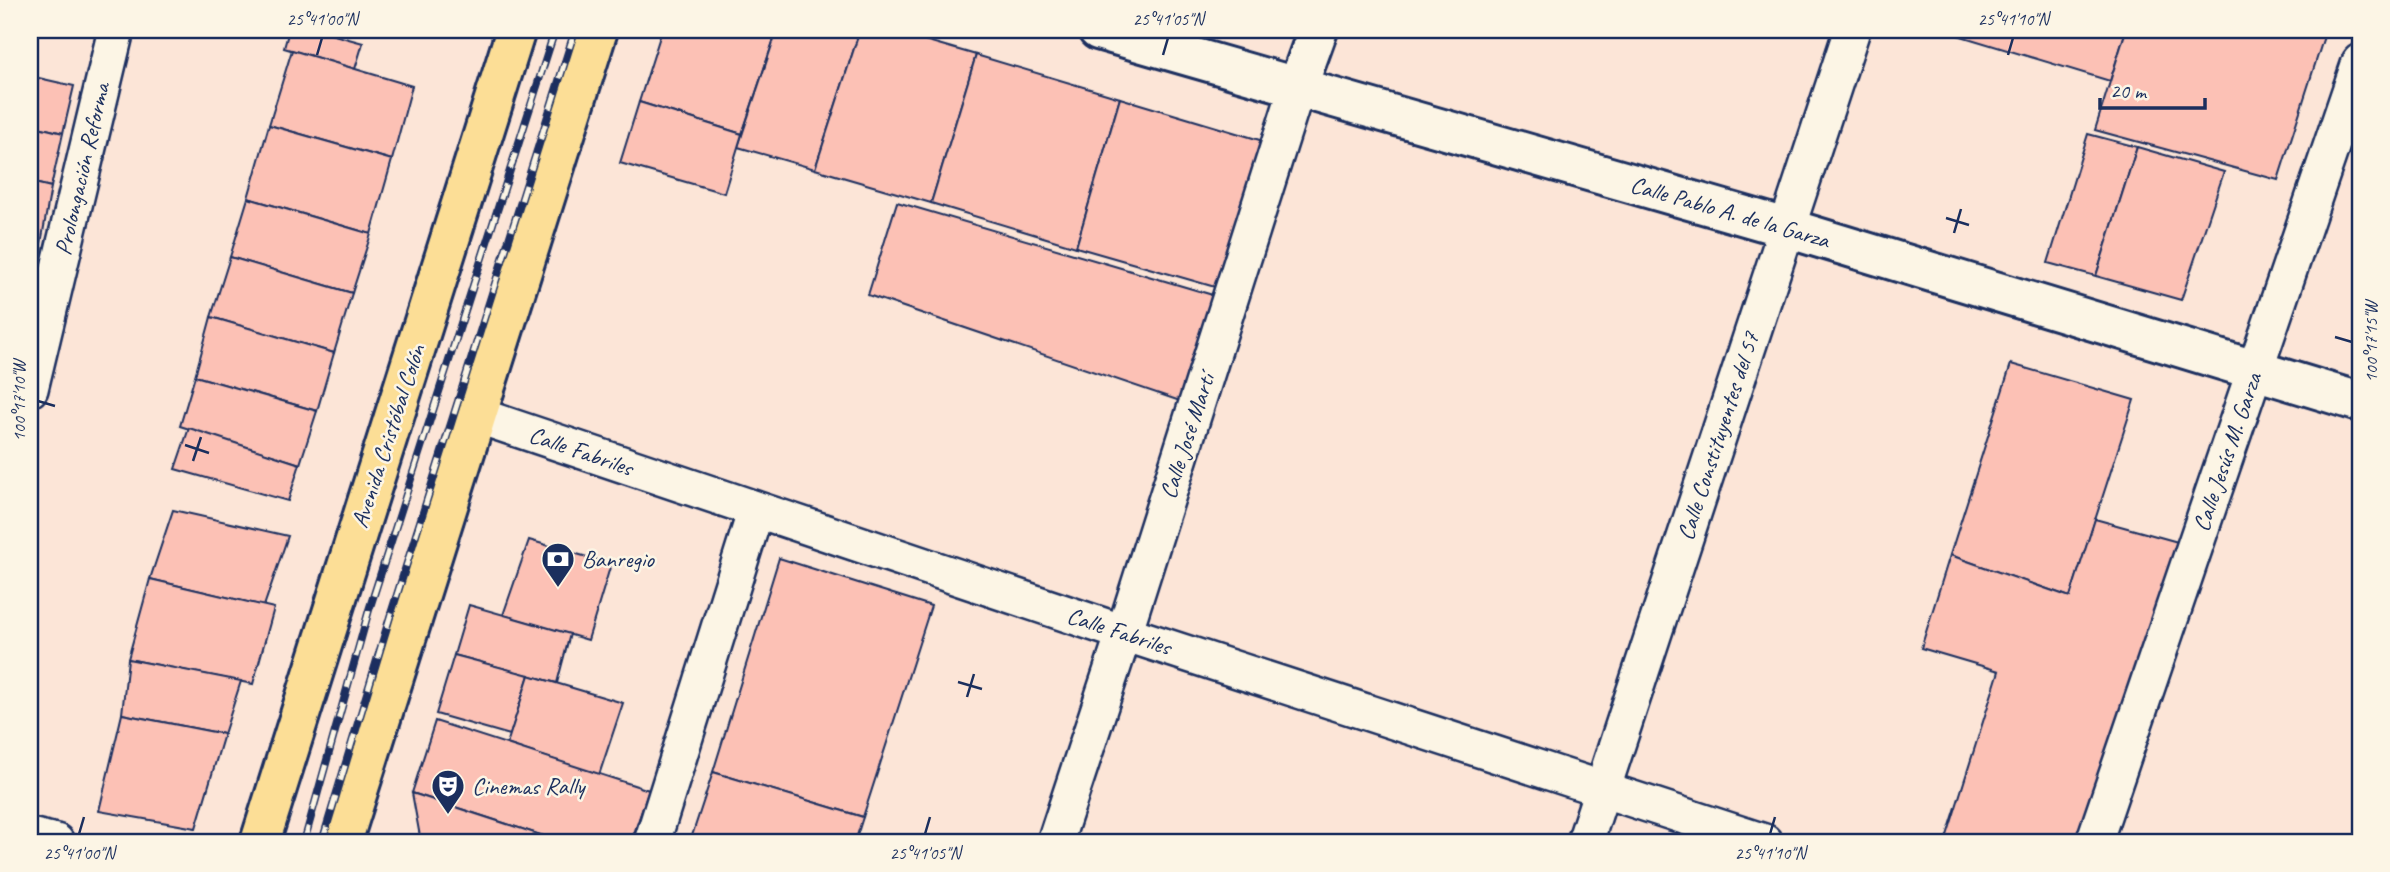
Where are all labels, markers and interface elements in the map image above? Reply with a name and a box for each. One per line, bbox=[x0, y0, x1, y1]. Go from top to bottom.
text: 25°41'00"N bbox=[287, 8, 361, 30]
text: 25°41'05"N bbox=[1133, 8, 1207, 30]
text: 25°41'10"N bbox=[1978, 8, 2052, 30]
scale bar bbox=[2100, 66, 2204, 110]
street label: Prolongación Reforma bbox=[48, 78, 117, 258]
text: 20 m bbox=[2110, 78, 2148, 104]
street label: Calle Pablo A. de la Garza bbox=[1627, 169, 1834, 255]
text: 100°17'15"W bbox=[2360, 298, 2382, 383]
street label: Calle Constituyentes del 57 bbox=[1670, 327, 1766, 544]
street label: Avenida Cristóbal Colón bbox=[344, 339, 432, 531]
text: 100°17'10"W bbox=[8, 357, 30, 442]
street label: Calle José Martí bbox=[1153, 365, 1223, 502]
street label: Calle Jesús M. Garza bbox=[2186, 368, 2269, 535]
street label: Calle Fabriles bbox=[525, 419, 638, 483]
bank icon: Banregio bbox=[539, 540, 577, 589]
place label: Banregio bbox=[582, 544, 655, 574]
street label: Calle Fabriles bbox=[1063, 600, 1177, 662]
theatre icon: Cinemas Rally bbox=[429, 767, 467, 816]
place label: Cinemas Rally bbox=[472, 771, 586, 801]
text: 25°41'00"N bbox=[44, 842, 118, 864]
text: 25°41'05"N bbox=[890, 842, 964, 864]
text: 25°41'10"N bbox=[1735, 842, 1809, 864]

